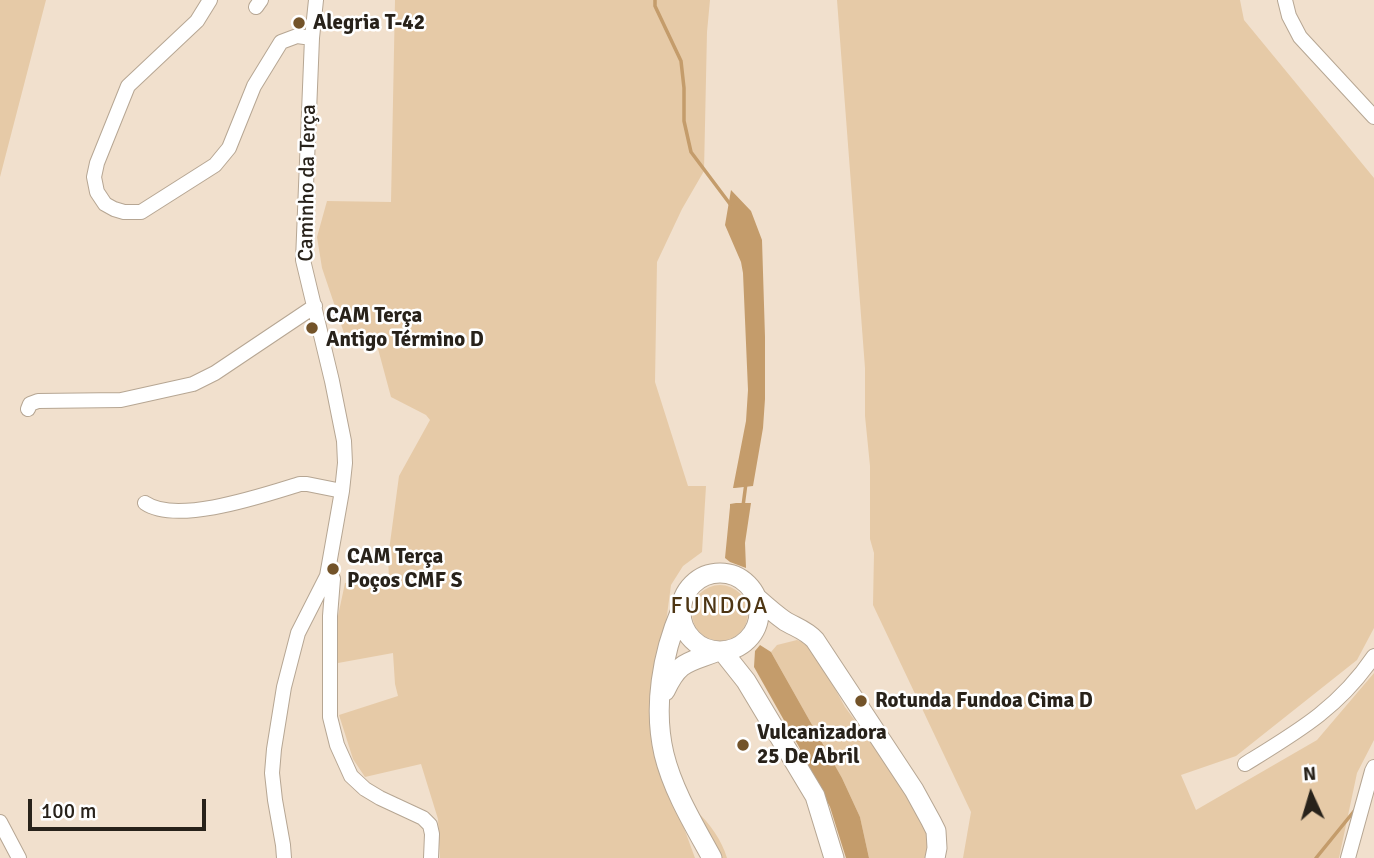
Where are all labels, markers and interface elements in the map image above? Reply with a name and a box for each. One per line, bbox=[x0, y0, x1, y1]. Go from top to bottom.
place label: Alegria T-42 bbox=[313, 10, 425, 36]
marker: Alegria T-42 bbox=[291, 15, 307, 31]
street label: Caminho da Terça bbox=[294, 104, 322, 262]
place label: CAM Terça Antigo Término D bbox=[326, 303, 484, 353]
marker: CAM Terça Antigo Término D bbox=[304, 320, 320, 336]
place label: CAM Terça Poços CMF S bbox=[347, 544, 462, 594]
marker: CAM Terça Poços CMF S bbox=[325, 561, 341, 577]
district label: FUNDOA bbox=[671, 593, 769, 621]
place label: Rotunda Fundoa Cima D bbox=[875, 688, 1093, 714]
marker: Rotunda Fundoa Cima D bbox=[853, 693, 869, 709]
place label: Vulcanizadora 25 De Abril bbox=[757, 720, 887, 770]
marker: Vulcanizadora 25 De Abril bbox=[735, 737, 751, 753]
north arrow bbox=[1276, 760, 1346, 830]
text: N bbox=[1302, 762, 1317, 786]
scale bar bbox=[32, 784, 210, 828]
text: 100 m bbox=[41, 798, 96, 824]

